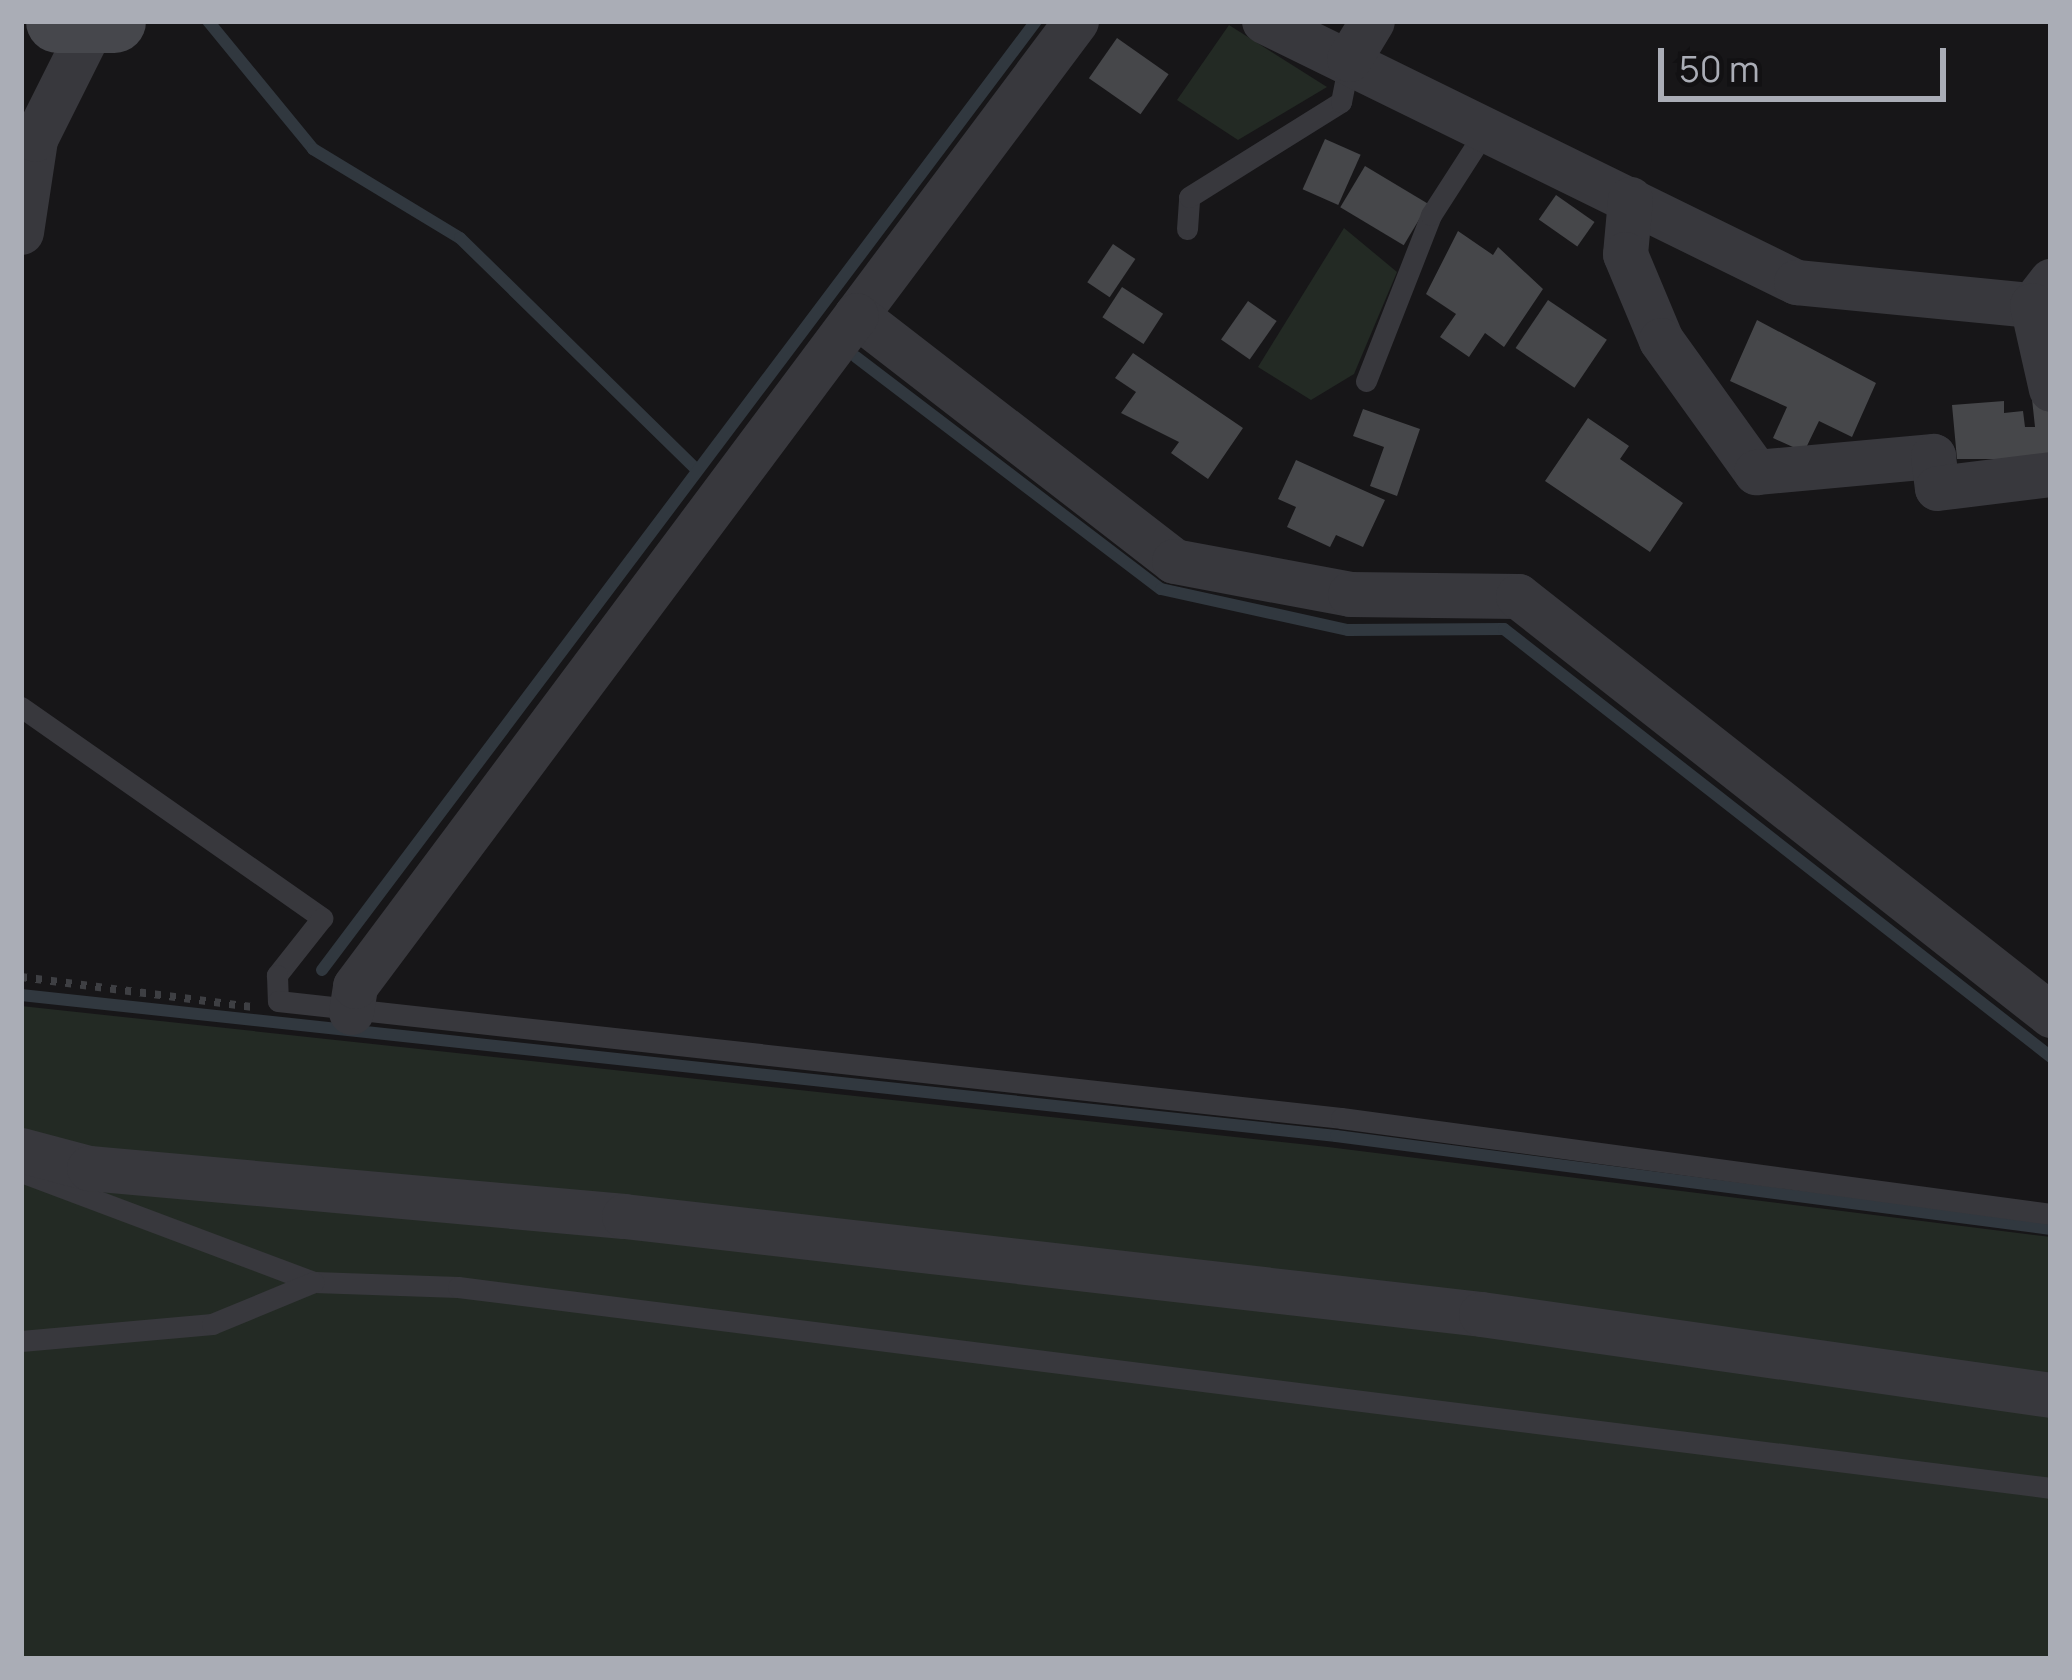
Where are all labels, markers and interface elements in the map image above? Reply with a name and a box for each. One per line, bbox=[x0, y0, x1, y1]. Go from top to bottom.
scale bar bbox=[1664, 24, 1952, 98]
text: 50 m bbox=[1679, 44, 1759, 93]

